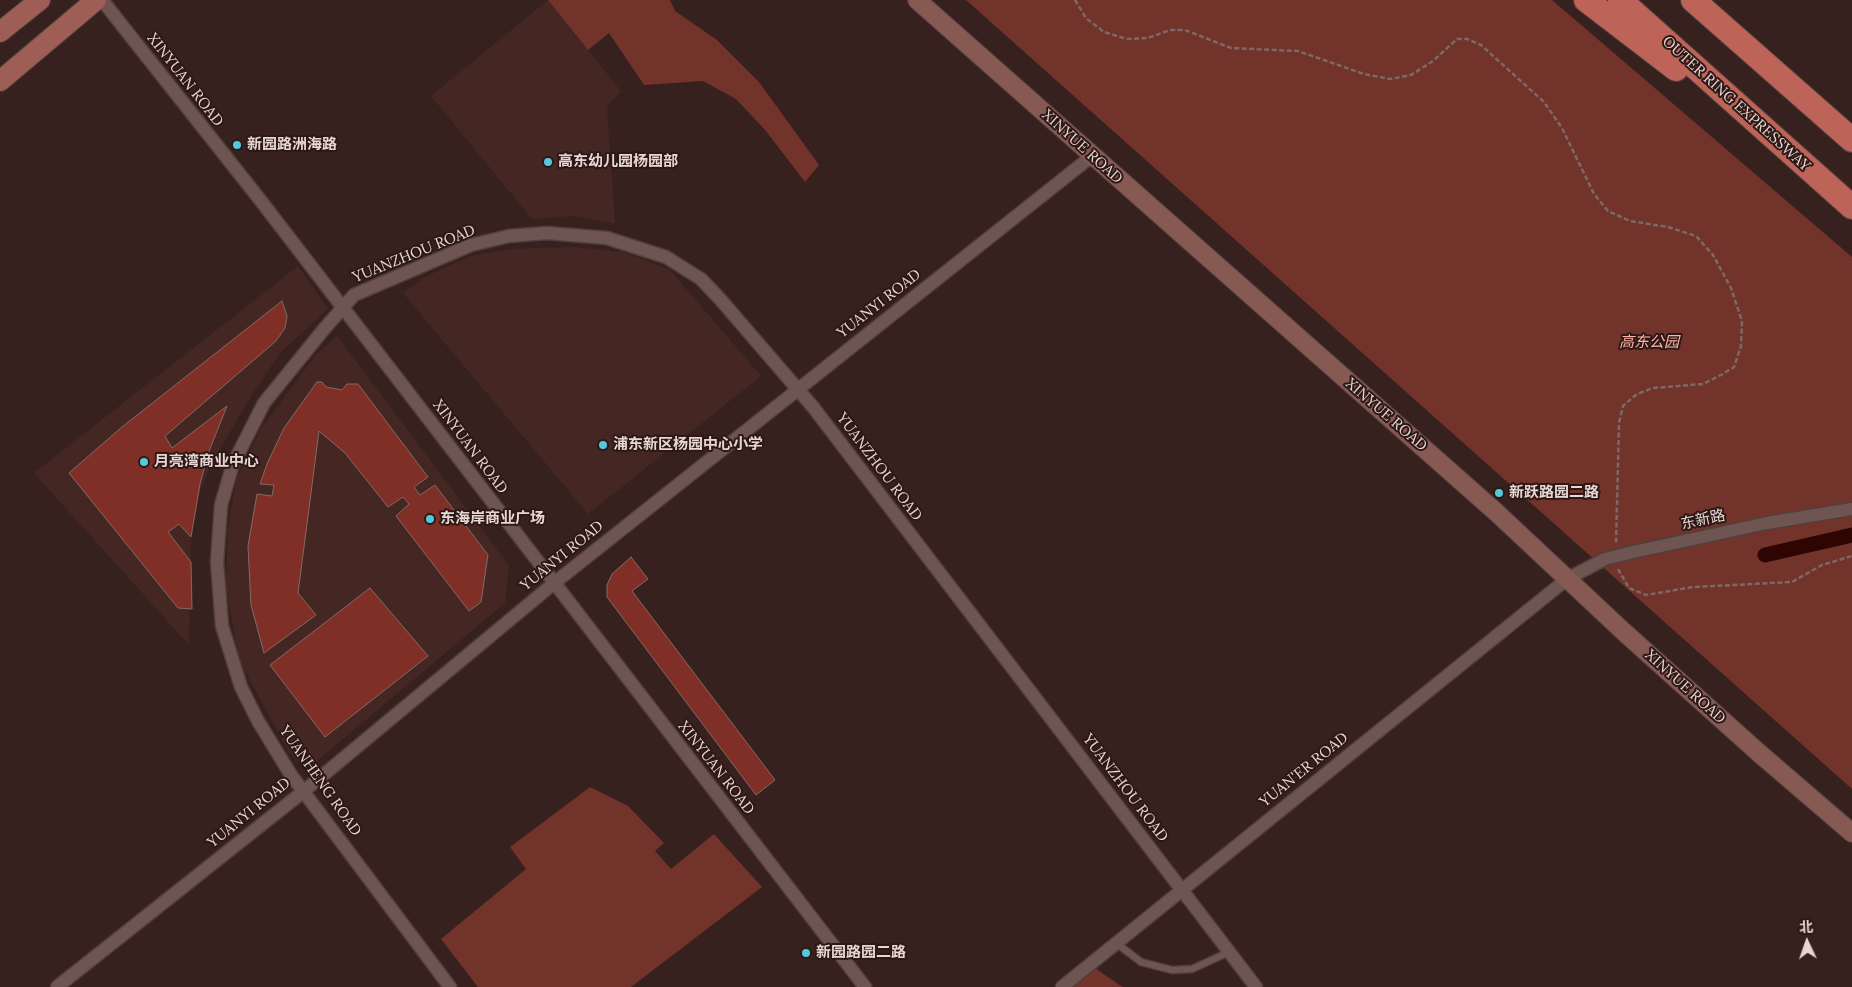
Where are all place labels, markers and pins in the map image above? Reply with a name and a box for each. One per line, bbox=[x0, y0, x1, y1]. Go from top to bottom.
place label: 新园路洲海路 bbox=[247, 136, 337, 154]
marker: 新园路洲海路 bbox=[231, 139, 243, 151]
place label: 高东幼儿园杨园部 bbox=[558, 153, 678, 171]
marker: 高东幼儿园杨园部 bbox=[542, 156, 554, 168]
place label: 浦东新区杨园中心小学 bbox=[613, 436, 763, 454]
marker: 浦东新区杨园中心小学 bbox=[597, 439, 609, 451]
place label: 月亮湾商业中心 bbox=[154, 453, 259, 471]
marker: 月亮湾商业中心 bbox=[138, 456, 150, 468]
place label: 新跃路园二路 bbox=[1509, 484, 1599, 502]
marker: 新跃路园二路 bbox=[1493, 487, 1505, 499]
place label: 东海岸商业广场 bbox=[440, 510, 545, 528]
marker: 东海岸商业广场 bbox=[424, 513, 436, 525]
place label: 新园路园二路 bbox=[816, 944, 906, 962]
marker: 新园路园二路 bbox=[800, 947, 812, 959]

